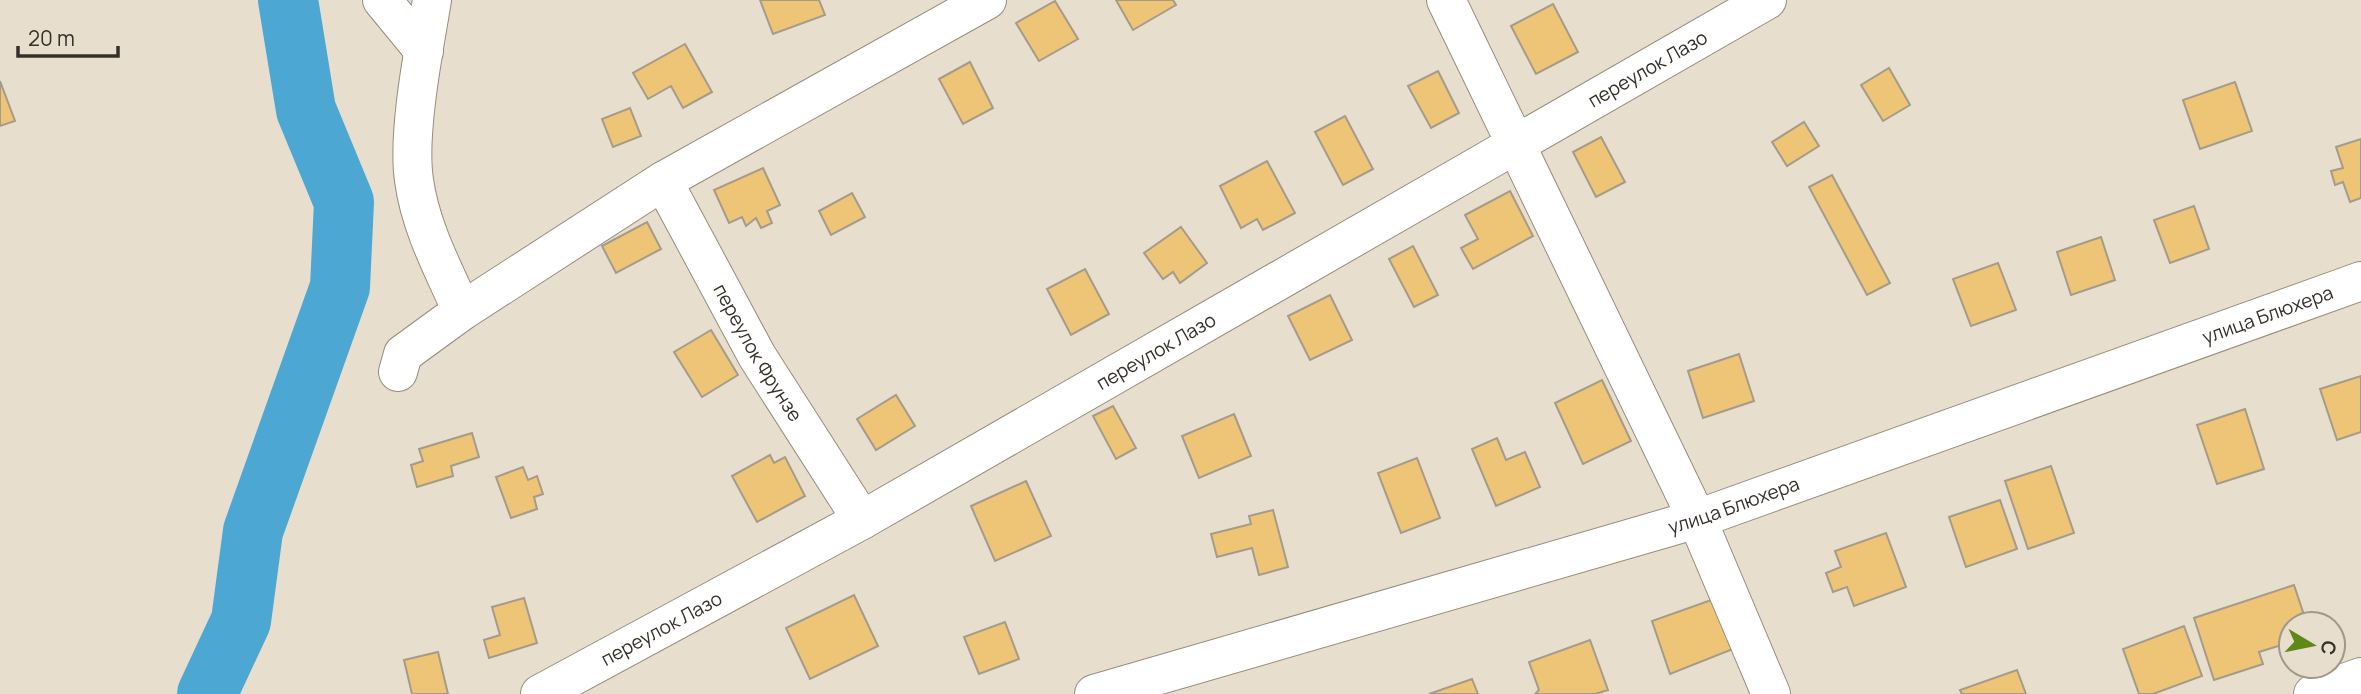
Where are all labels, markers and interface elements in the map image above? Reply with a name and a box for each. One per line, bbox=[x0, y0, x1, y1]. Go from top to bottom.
scale bar bbox=[18, 14, 117, 58]
text: 20 m bbox=[28, 24, 75, 52]
street label: переулок Лазо bbox=[1583, 24, 1712, 113]
street label: переулок Фрунзе bbox=[707, 279, 808, 426]
street label: улица Блюхера bbox=[2199, 279, 2337, 350]
street label: переулок Лазо bbox=[1091, 306, 1220, 396]
street label: улица Блюхера bbox=[1665, 470, 1803, 540]
street label: переулок Лазо bbox=[596, 585, 726, 672]
north arrow bbox=[2277, 610, 2347, 680]
text: С bbox=[2315, 639, 2343, 657]

